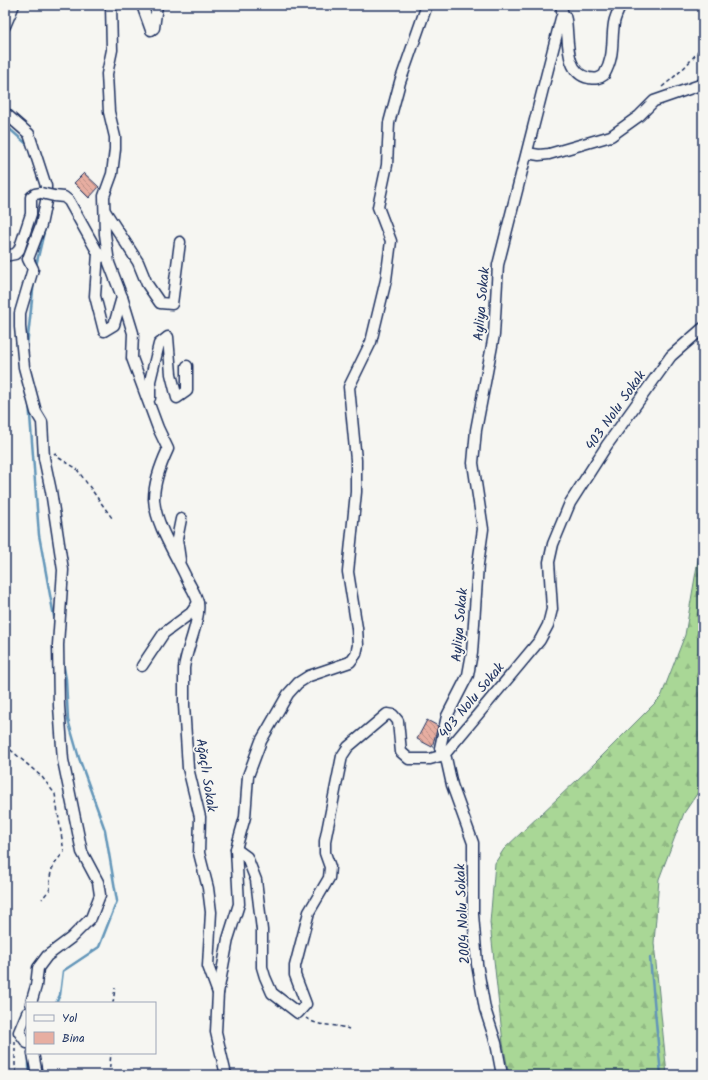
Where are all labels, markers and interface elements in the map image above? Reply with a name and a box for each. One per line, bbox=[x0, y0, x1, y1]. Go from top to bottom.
street label: Ayliya Sokak bbox=[468, 266, 496, 342]
street label: 403 Nolu Sokak bbox=[580, 366, 652, 455]
street label: Ayliya Sokak bbox=[446, 587, 474, 663]
street label: 403 Nolu Sokak bbox=[433, 657, 510, 743]
street label: Ağaçlı Sokak bbox=[189, 737, 223, 814]
street label: 2004 Nolu Sokak bbox=[449, 863, 477, 965]
legend bbox=[26, 1002, 156, 1054]
text: Yol bbox=[62, 1009, 77, 1028]
text: Bina bbox=[62, 1029, 85, 1048]

